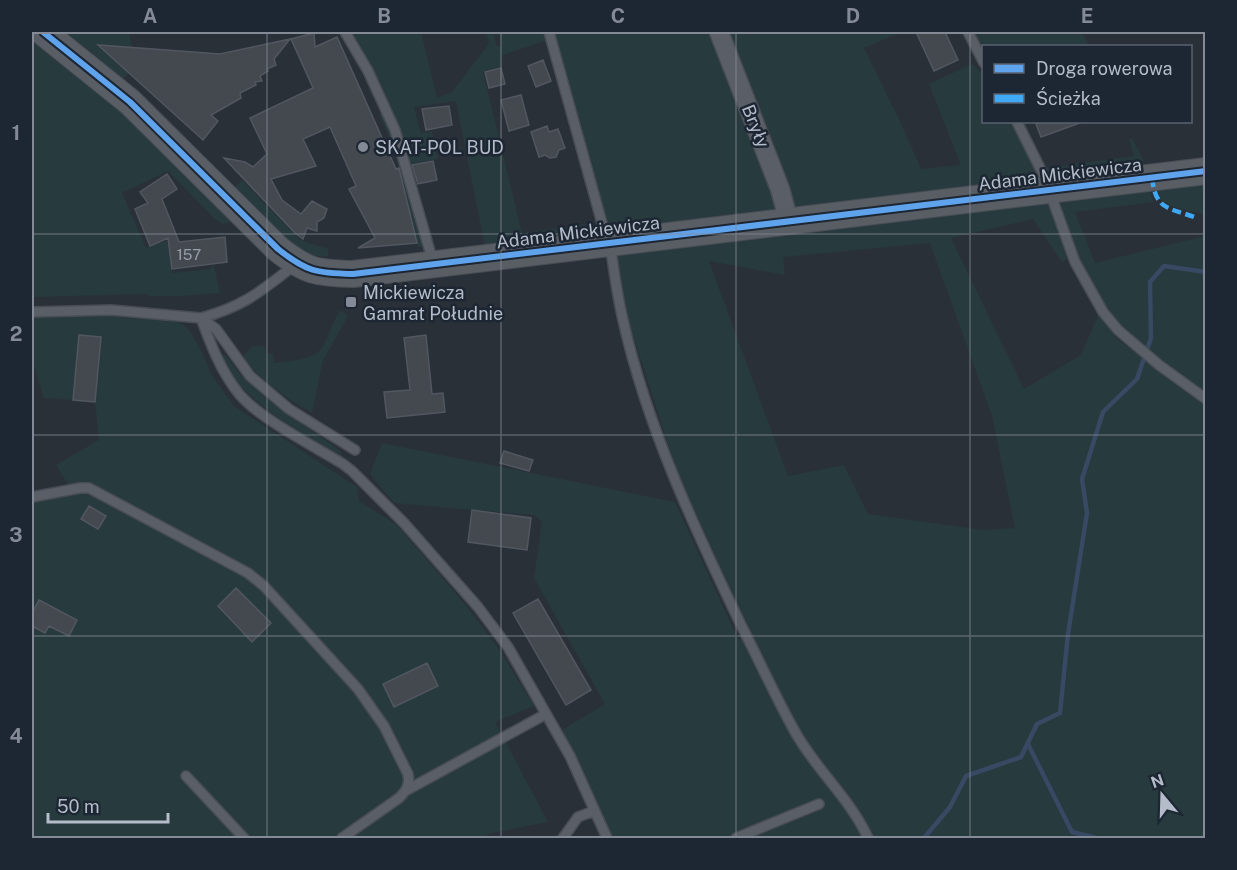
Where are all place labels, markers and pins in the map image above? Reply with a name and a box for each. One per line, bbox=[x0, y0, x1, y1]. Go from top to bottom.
place label: SKAT-POL BUD bbox=[375, 137, 504, 158]
marker: SKAT-POL BUD bbox=[356, 140, 370, 154]
place label: Mickiewicza Gamrat Południe bbox=[363, 282, 503, 324]
marker: Mickiewicza Gamrat Południe bbox=[344, 295, 358, 309]

